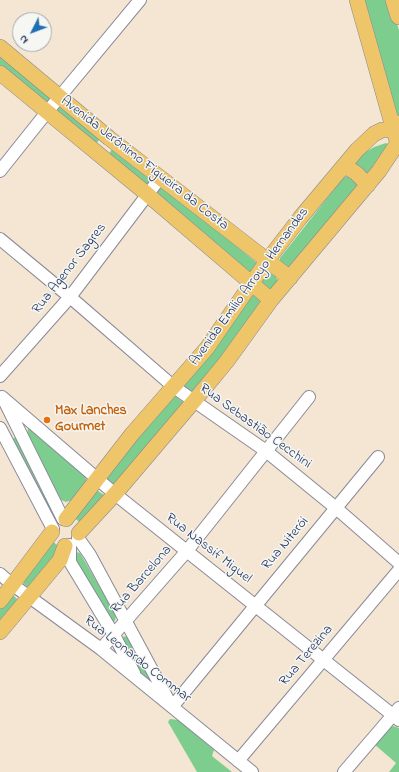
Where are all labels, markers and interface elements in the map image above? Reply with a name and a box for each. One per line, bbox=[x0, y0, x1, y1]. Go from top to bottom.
north arrow bbox=[12, 12, 52, 52]
text: N bbox=[15, 31, 32, 47]
street label: Avenida Jerônimo Figueira da Costa bbox=[57, 93, 231, 235]
street label: Avenida Emílio Arroyo Hernandes bbox=[187, 205, 313, 369]
street label: Rua Agenor Sagres bbox=[29, 220, 111, 318]
street label: Rua Sebastião Cecchini bbox=[196, 381, 314, 473]
place label: Max Lanches Gourmet bbox=[55, 404, 127, 436]
marker: Max Lanches Gourmet bbox=[42, 415, 52, 425]
street label: Rua Nassif Miguel bbox=[162, 510, 254, 588]
street label: Rua Niterói bbox=[259, 514, 313, 574]
street label: Rua Barcelona bbox=[108, 543, 176, 617]
street label: Rua Leonardo Commar bbox=[80, 613, 194, 707]
street label: Rua Terezina bbox=[277, 622, 337, 690]

